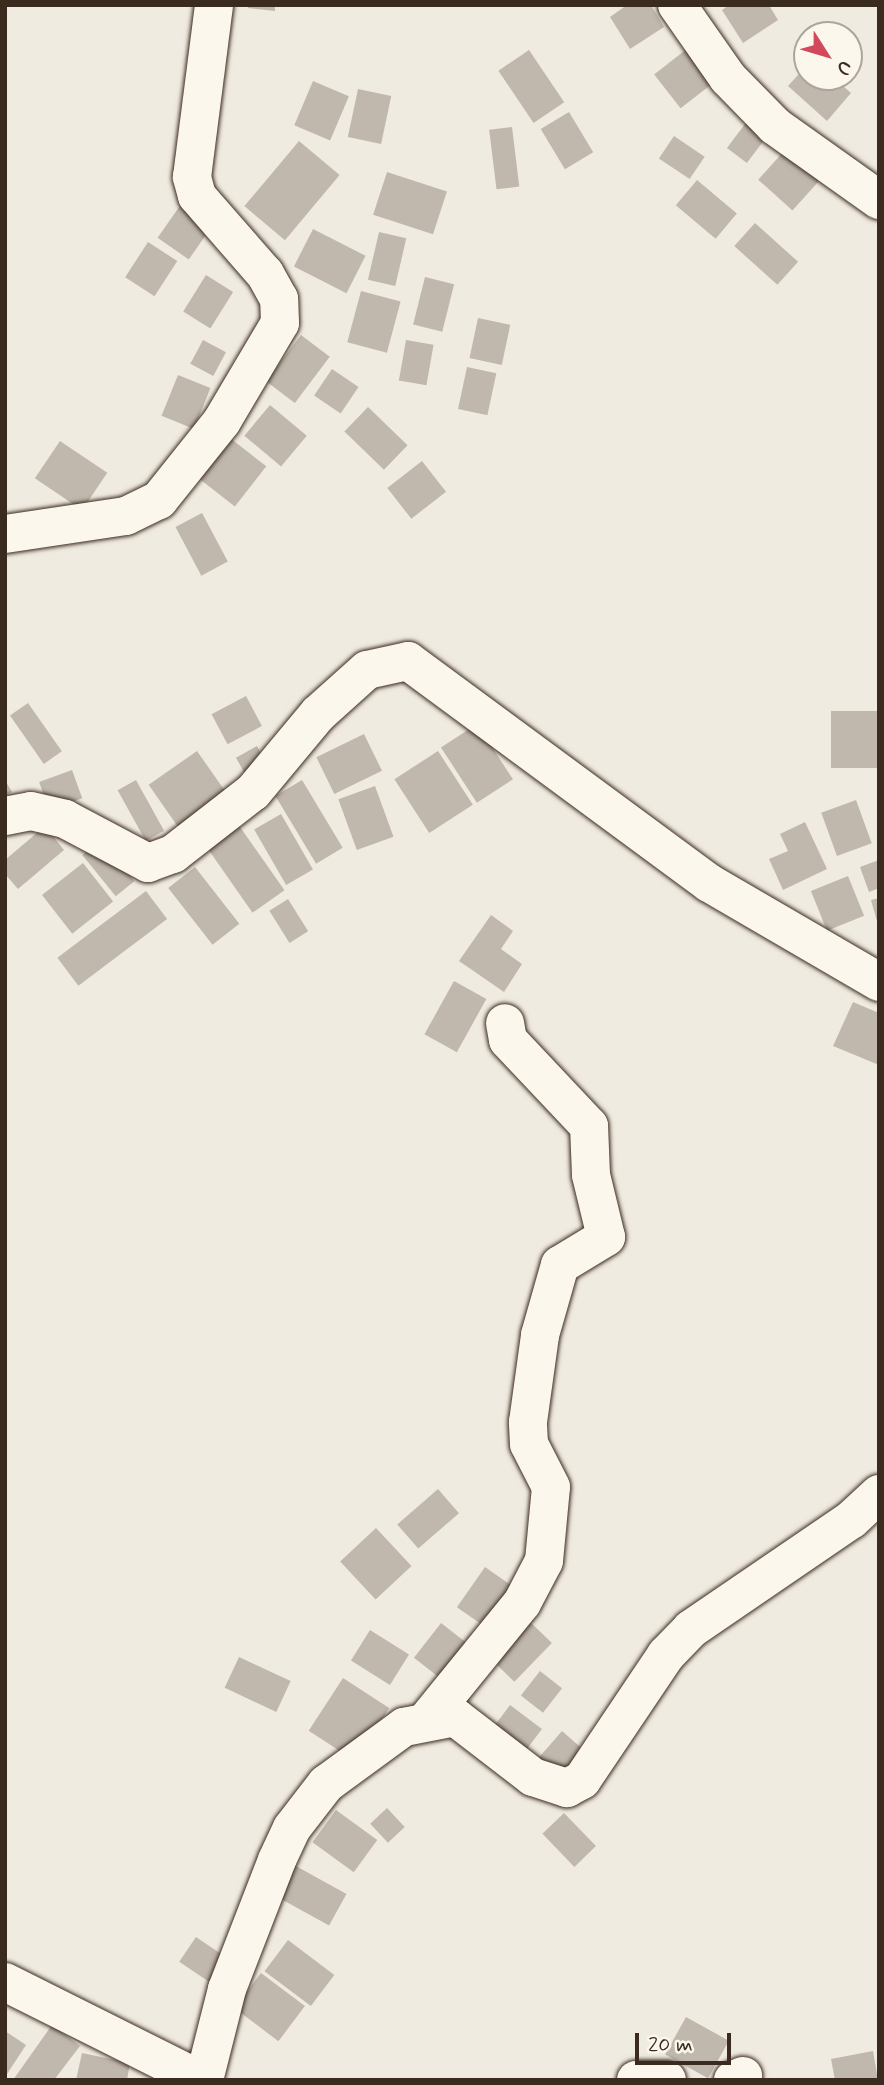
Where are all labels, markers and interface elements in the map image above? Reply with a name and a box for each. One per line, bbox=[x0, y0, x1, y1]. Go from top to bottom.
north arrow bbox=[793, 21, 863, 91]
text: U bbox=[830, 55, 857, 80]
scale bar bbox=[639, 2018, 735, 2062]
text: 20 m bbox=[648, 2031, 693, 2059]

